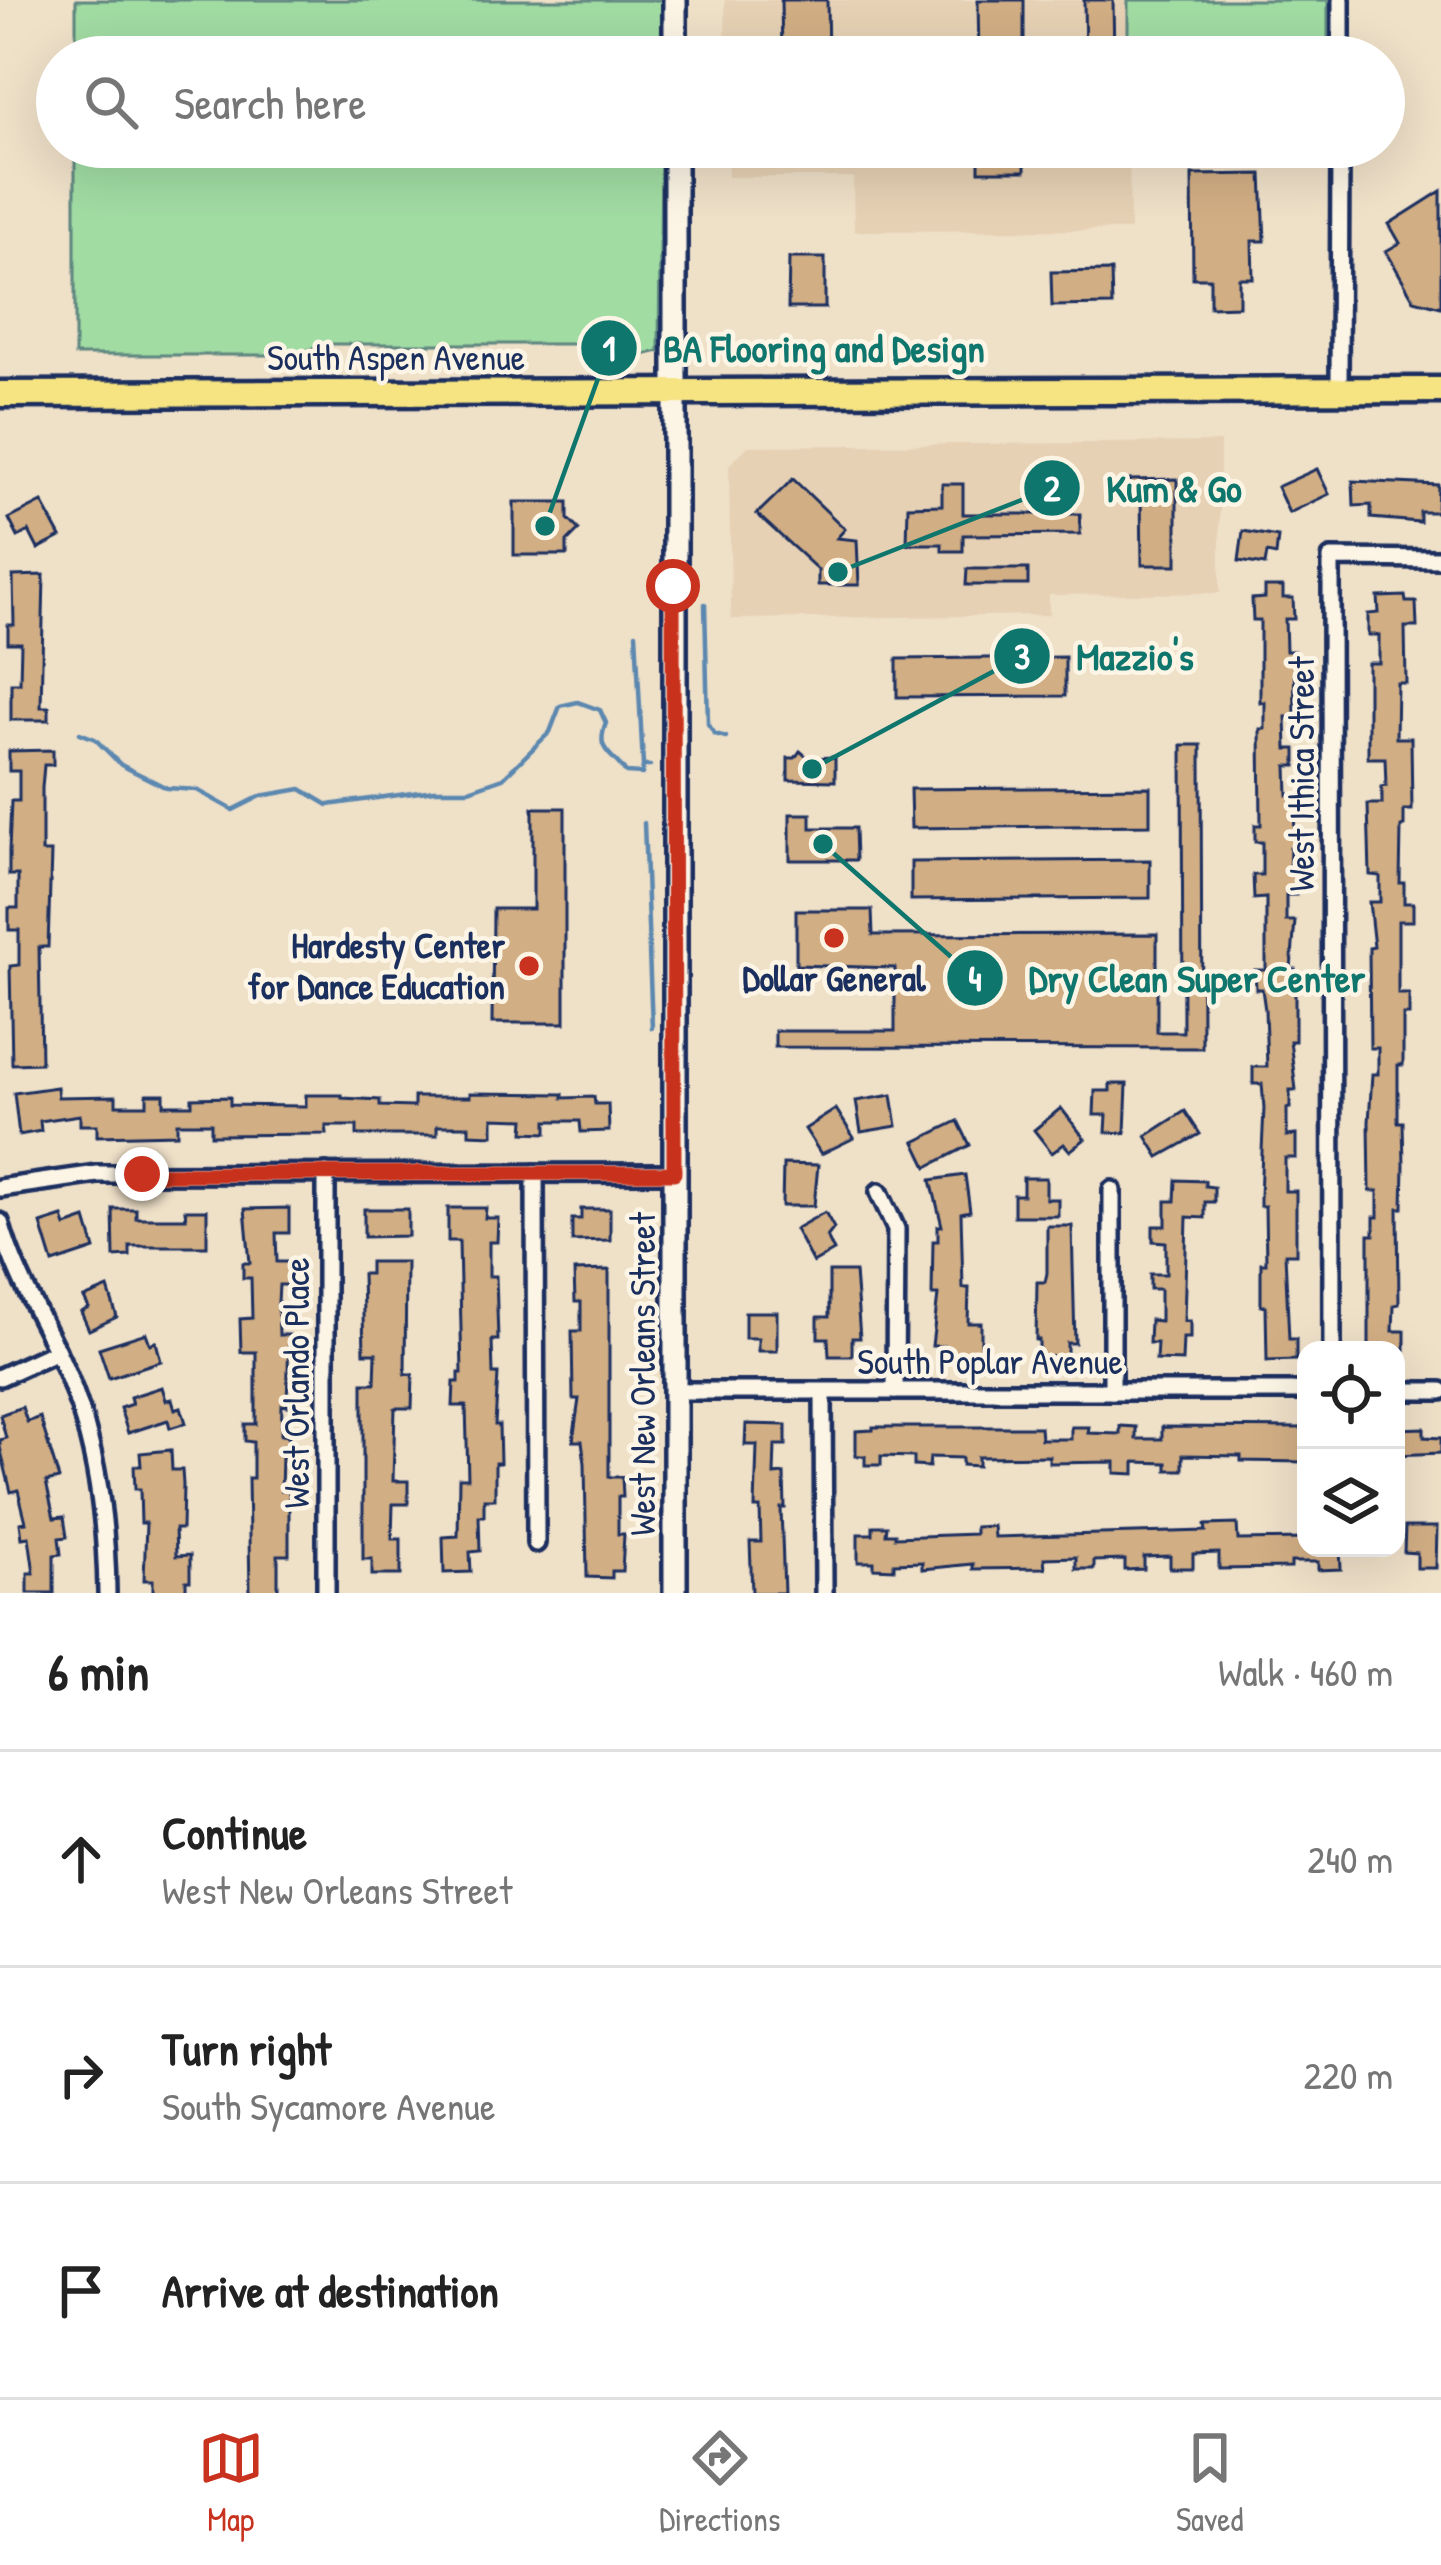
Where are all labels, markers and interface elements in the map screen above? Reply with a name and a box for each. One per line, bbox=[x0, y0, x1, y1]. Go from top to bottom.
search box bbox=[36, 36, 1405, 168]
icon: search bbox=[78, 69, 144, 135]
text: Search here bbox=[174, 72, 366, 133]
callout: BA Flooring and Design bbox=[579, 310, 1009, 385]
text: BA Flooring and Design bbox=[663, 321, 985, 375]
text: 1 bbox=[602, 323, 616, 372]
street label: South Aspen Avenue bbox=[267, 332, 525, 381]
callout: Kum & Go bbox=[1022, 451, 1265, 526]
text: Kum & Go bbox=[1106, 461, 1242, 514]
text: 2 bbox=[1044, 463, 1061, 512]
route start bbox=[646, 559, 700, 613]
callout: Mazzio's bbox=[992, 619, 1218, 694]
text: Mazzio's bbox=[1076, 629, 1194, 682]
text: 3 bbox=[1014, 631, 1030, 680]
street label: West Ithica Street bbox=[1276, 656, 1325, 892]
place label: Hardesty Center for Dance Education bbox=[248, 920, 505, 1010]
marker: Dollar General bbox=[821, 925, 847, 951]
callout: Dry Clean Super Center bbox=[945, 941, 1389, 1016]
text: Dry Clean Super Center bbox=[1029, 951, 1366, 1005]
marker: Hardesty Center for Dance Education bbox=[516, 953, 542, 979]
place label: Dollar General bbox=[742, 953, 927, 1002]
text: 4 bbox=[968, 953, 982, 1002]
route end bbox=[115, 1147, 169, 1201]
street label: West New Orleans Street bbox=[617, 1212, 666, 1536]
street label: West Orlando Place bbox=[271, 1258, 320, 1509]
street label: South Poplar Avenue bbox=[857, 1336, 1123, 1385]
map controls bbox=[1297, 1341, 1405, 1557]
button: locate bbox=[1297, 1341, 1405, 1449]
button: layers bbox=[1297, 1449, 1405, 1557]
text: 6 min bbox=[48, 1637, 149, 1706]
text: Walk · 460 m bbox=[1218, 1645, 1393, 1698]
text: Continue bbox=[162, 1802, 307, 1863]
icon: ahead bbox=[48, 1826, 114, 1892]
text: 240 m bbox=[1307, 1832, 1393, 1885]
text: West New Orleans Street bbox=[162, 1863, 513, 1916]
text: Turn right bbox=[162, 2018, 331, 2079]
icon: right bbox=[48, 2042, 114, 2108]
text: 220 m bbox=[1304, 2048, 1393, 2101]
text: South Sycamore Avenue bbox=[162, 2079, 495, 2132]
icon: arrive bbox=[48, 2258, 114, 2324]
text: Arrive at destination bbox=[162, 2260, 499, 2321]
tab: Map bbox=[198, 2425, 264, 2541]
tab: Directions bbox=[659, 2425, 781, 2541]
tab: Saved bbox=[1176, 2425, 1243, 2541]

